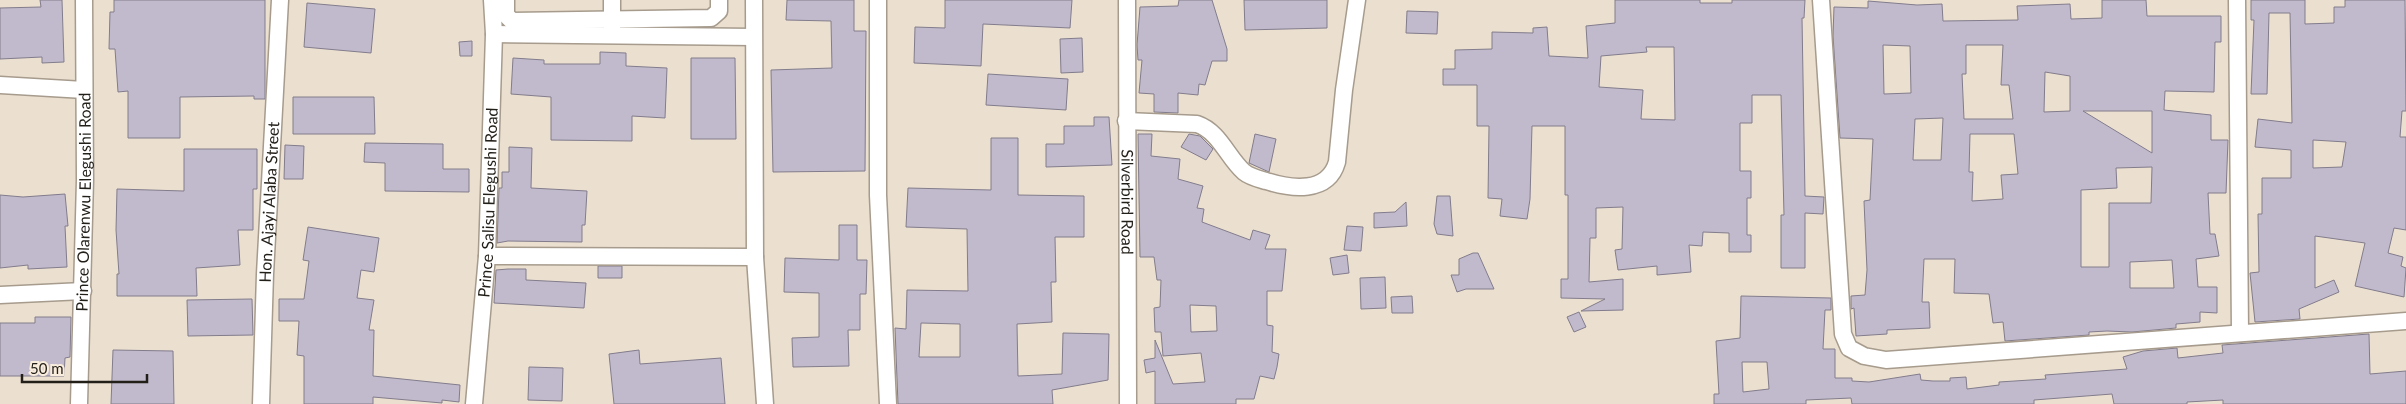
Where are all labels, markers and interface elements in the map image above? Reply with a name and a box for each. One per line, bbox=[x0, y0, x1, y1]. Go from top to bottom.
street label: Prince Olarenwu Elegushi Road bbox=[71, 93, 94, 312]
street label: Prince Salisu Elegushi Road bbox=[473, 107, 501, 298]
street label: Hon. Ajayi Alaba Street bbox=[255, 121, 282, 283]
street label: Silverbird Road bbox=[1118, 149, 1138, 255]
scale bar bbox=[22, 352, 148, 384]
text: 50 m bbox=[30, 359, 64, 377]

